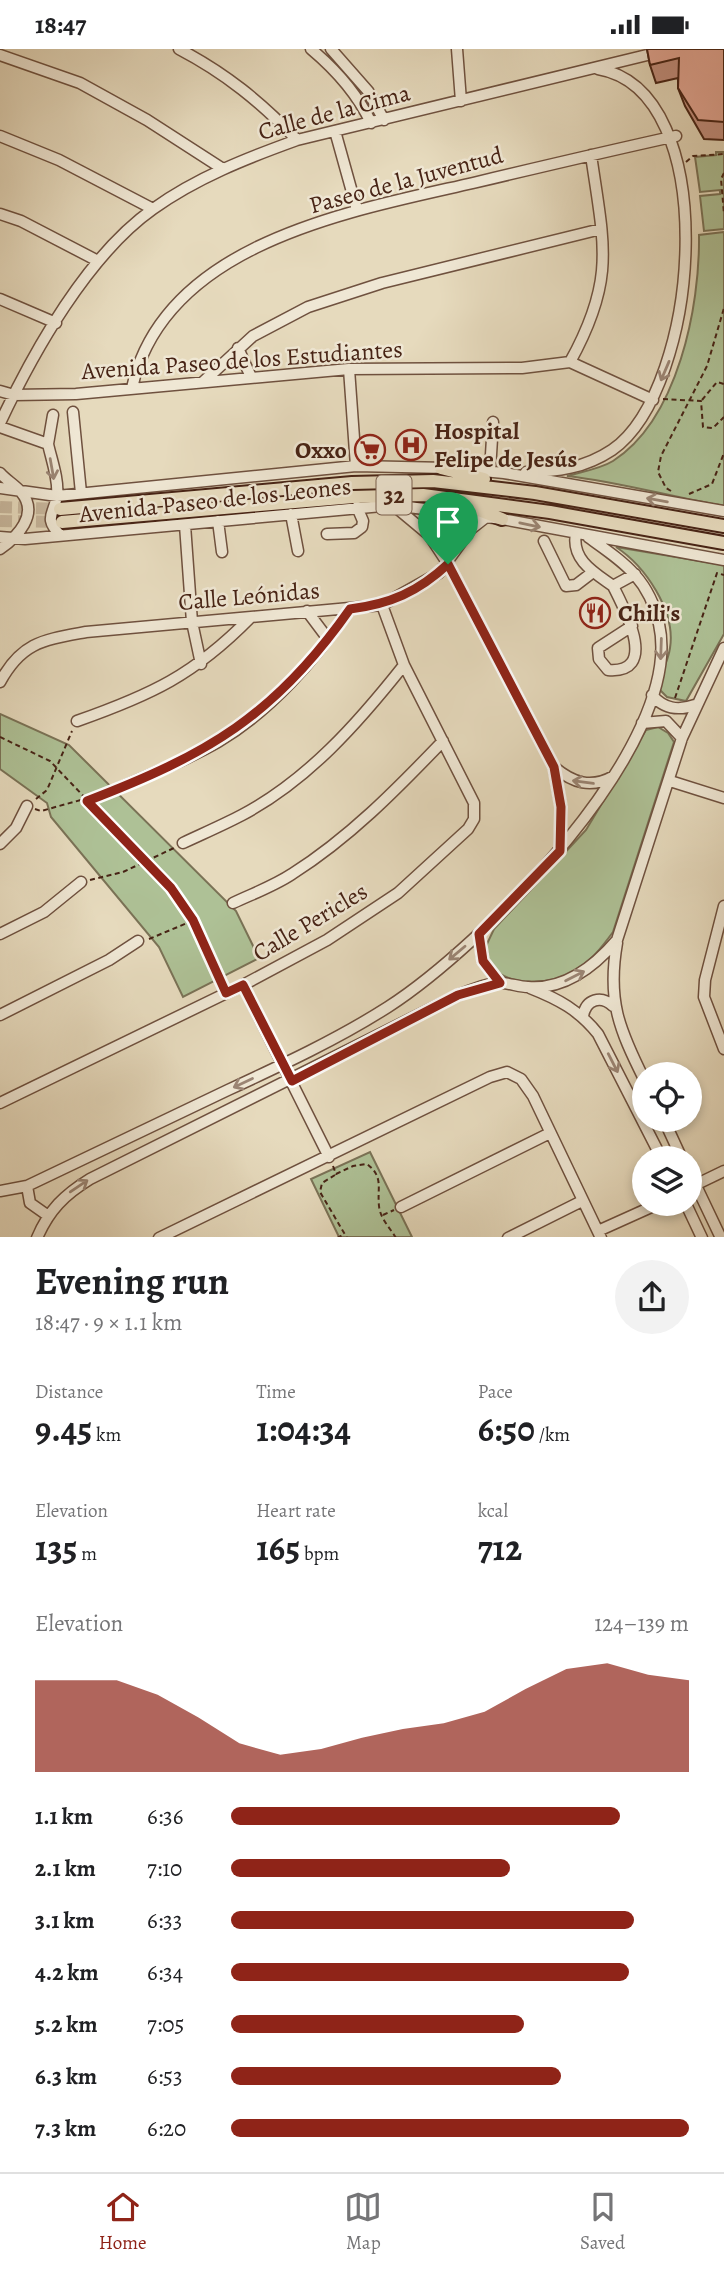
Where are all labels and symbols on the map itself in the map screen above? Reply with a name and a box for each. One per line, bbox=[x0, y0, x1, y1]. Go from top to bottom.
street label: Calle de la Cima bbox=[254, 76, 414, 148]
street label: Paseo de la Juventud bbox=[306, 139, 507, 221]
street label: Avenida Paseo de los Estudiantes bbox=[79, 333, 404, 387]
one-way arrow bbox=[658, 360, 671, 381]
place label: Hospital Felipe de Jesús bbox=[434, 415, 577, 475]
hospital icon: Hospital Felipe de Jesús bbox=[394, 428, 428, 462]
supermarket icon: Oxxo bbox=[353, 433, 387, 467]
place label: Oxxo bbox=[295, 434, 347, 466]
one-way arrow bbox=[46, 457, 59, 480]
street label: Avenida Paseo de los Leones bbox=[76, 470, 353, 530]
road number: 32 bbox=[376, 475, 412, 515]
pin bbox=[418, 492, 478, 564]
one-way arrow bbox=[646, 492, 669, 506]
one-way arrow bbox=[518, 518, 541, 532]
street label: Calle Leónidas bbox=[177, 574, 321, 618]
restaurant icon: Chili's bbox=[578, 596, 612, 630]
place label: Chili's bbox=[618, 597, 680, 629]
one-way arrow bbox=[654, 637, 667, 660]
one-way arrow bbox=[572, 775, 595, 788]
street label: Calle Pericles bbox=[247, 875, 373, 969]
one-way arrow bbox=[448, 945, 466, 961]
one-way arrow bbox=[564, 968, 585, 982]
one-way arrow bbox=[606, 1052, 620, 1073]
one-way arrow bbox=[232, 1077, 254, 1090]
one-way arrow bbox=[69, 1179, 88, 1193]

